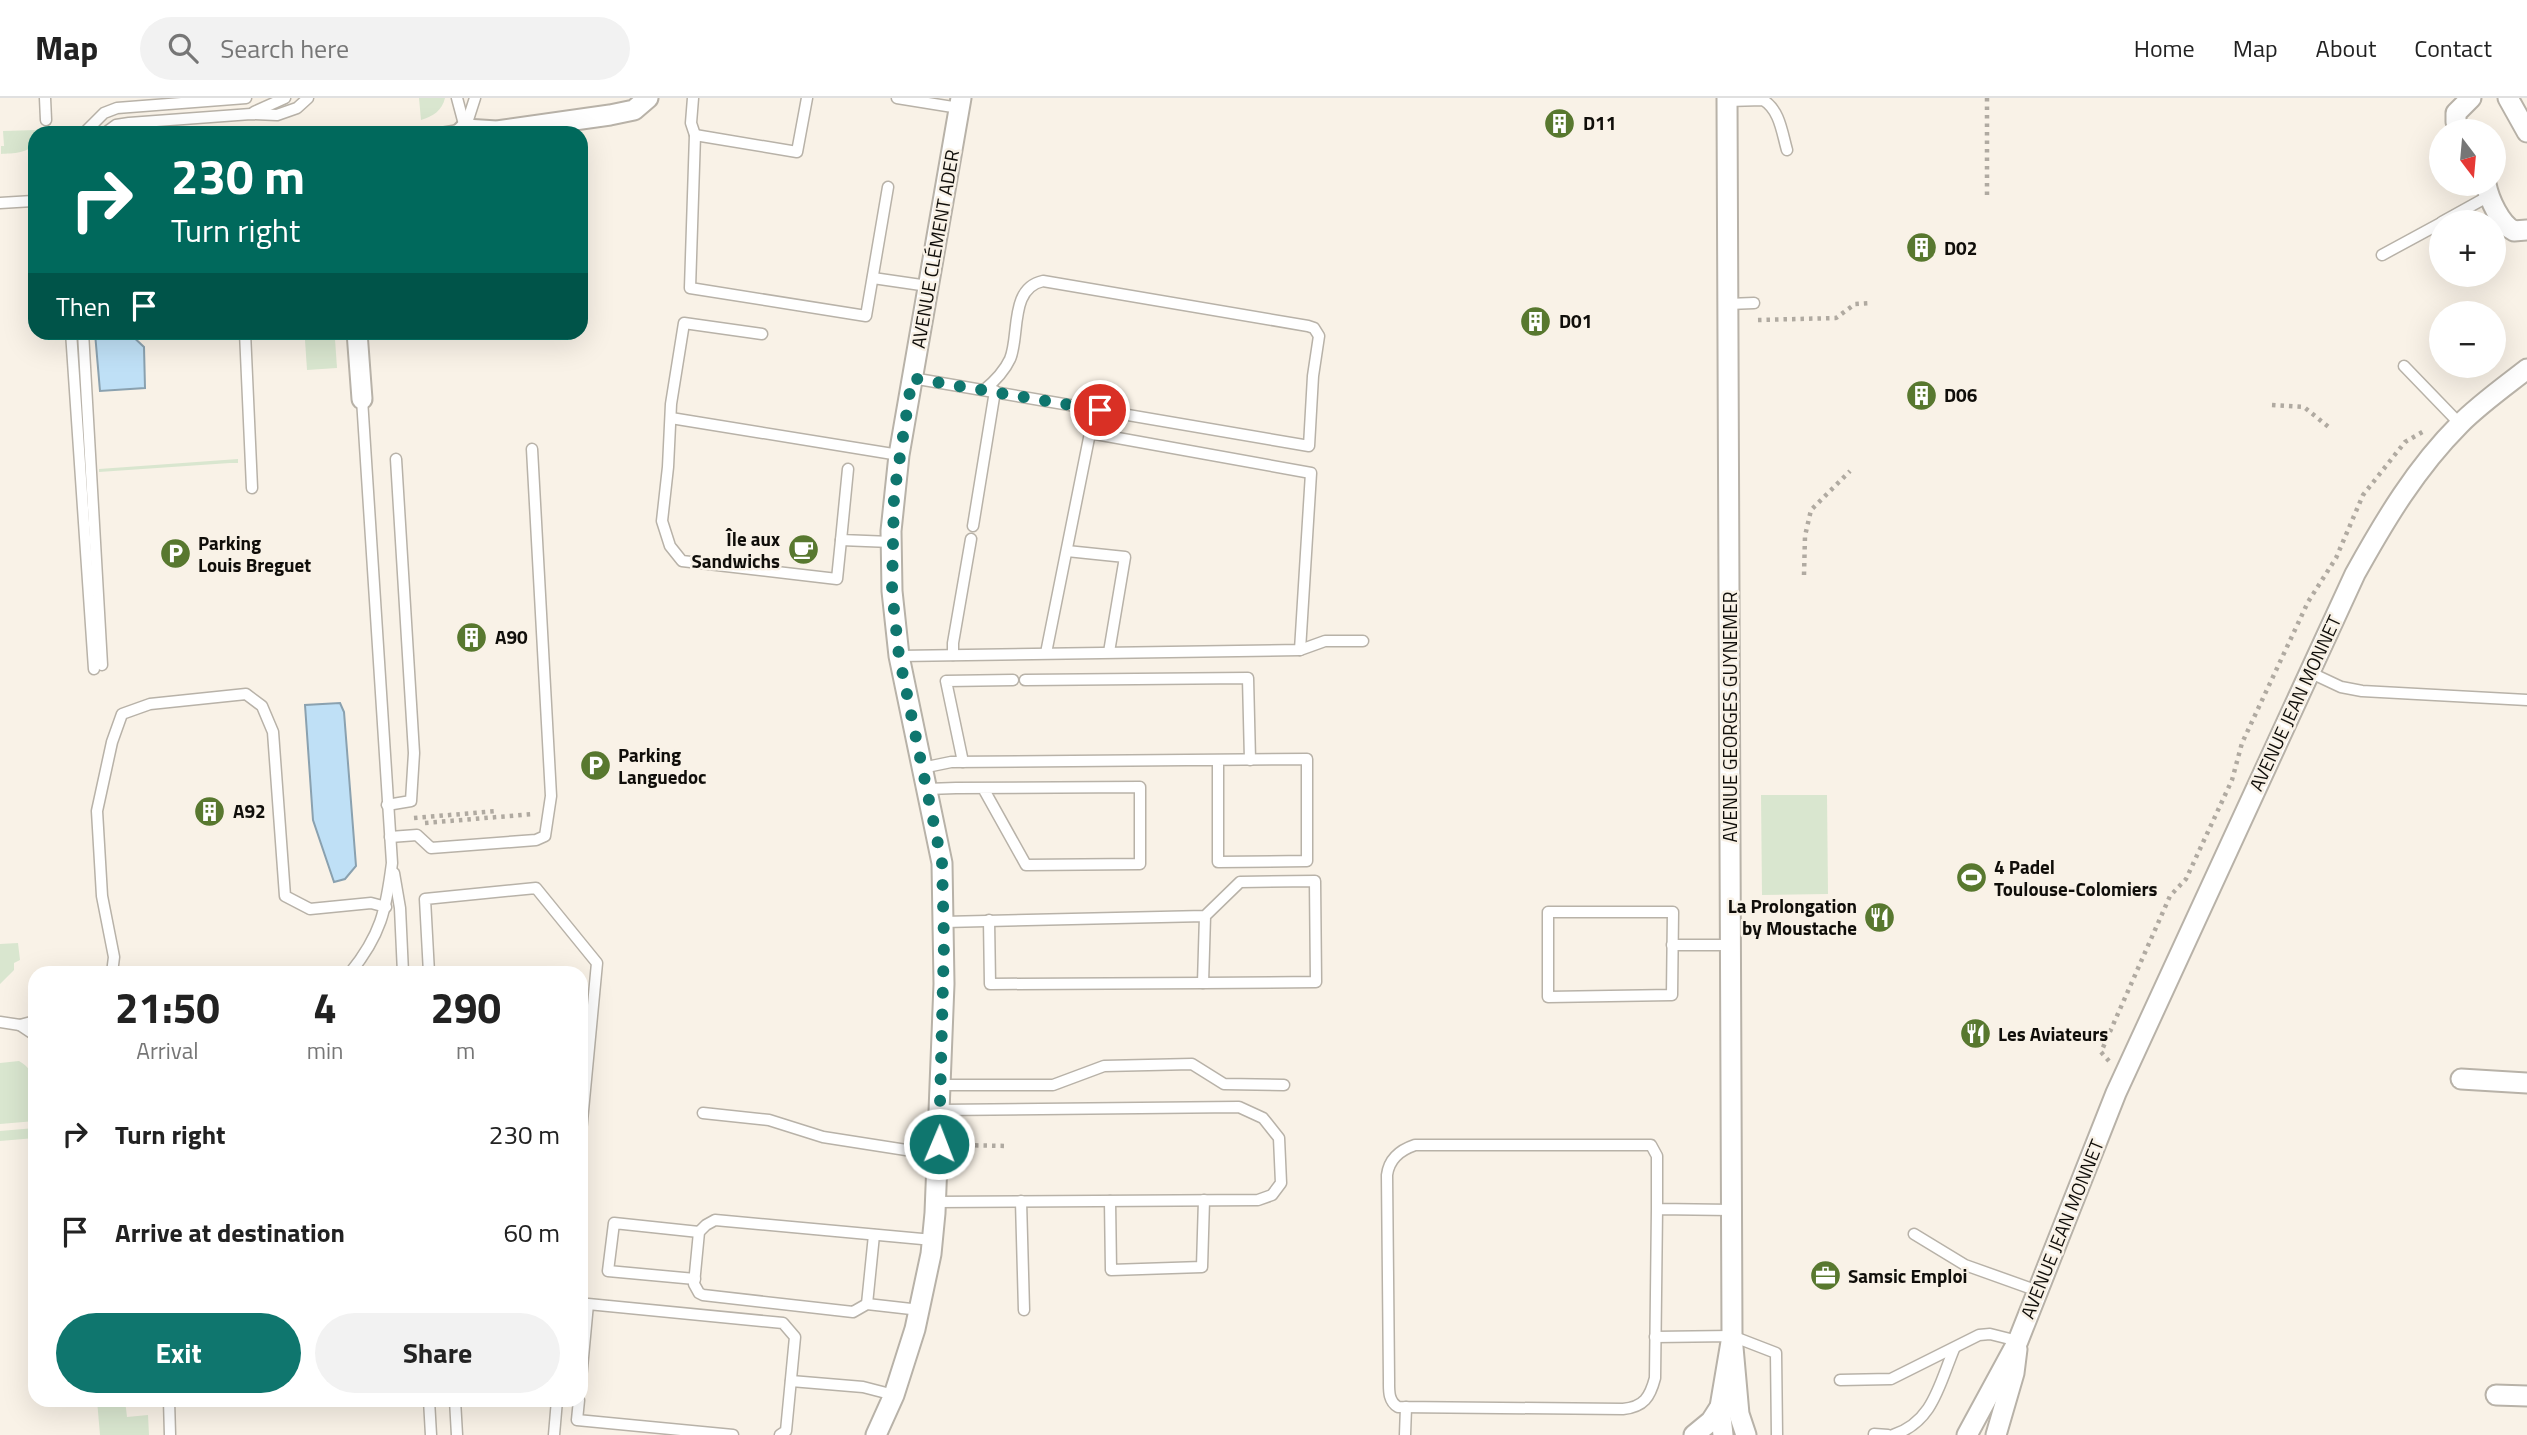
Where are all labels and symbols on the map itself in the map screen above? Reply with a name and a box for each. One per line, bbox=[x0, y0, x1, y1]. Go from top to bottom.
building icon: D11 bbox=[1543, 106, 1577, 140]
place label: D11 bbox=[1583, 108, 1616, 137]
north arrow bbox=[2429, 119, 2506, 196]
street label: AVENUE CLÉMENT ADER bbox=[903, 147, 966, 351]
building icon: D02 bbox=[1904, 231, 1938, 265]
place label: D02 bbox=[1944, 233, 1977, 262]
building icon: D01 bbox=[1519, 304, 1553, 338]
place label: D01 bbox=[1559, 306, 1592, 335]
building icon: D06 bbox=[1904, 378, 1938, 412]
pin bbox=[1070, 380, 1130, 440]
place label: D06 bbox=[1944, 380, 1978, 409]
place label: Île aux Sandwichs bbox=[691, 524, 780, 575]
place label: Parking Louis Breguet bbox=[198, 528, 311, 579]
cafe icon: Île aux Sandwichs bbox=[786, 533, 820, 567]
parking icon: Parking Louis Breguet bbox=[158, 537, 192, 571]
street label: AVENUE GEORGES GUYNEMER bbox=[1715, 592, 1744, 842]
street label: AVENUE JEAN MONNET bbox=[2241, 610, 2348, 796]
building icon: A90 bbox=[455, 620, 489, 654]
place label: A90 bbox=[495, 622, 528, 651]
place label: Parking Languedoc bbox=[618, 740, 707, 791]
parking icon: Parking Languedoc bbox=[578, 749, 612, 783]
building icon: A92 bbox=[193, 794, 227, 828]
place label: A92 bbox=[233, 796, 266, 825]
place label: 4 Padel Toulouse-Colomiers bbox=[1994, 852, 2158, 903]
sports icon: 4 Padel Toulouse-Colomiers bbox=[1954, 861, 1988, 895]
place label: La Prolongation by Moustache bbox=[1728, 891, 1857, 942]
restaurant icon: La Prolongation by Moustache bbox=[1863, 900, 1897, 934]
restaurant icon: Les Aviateurs bbox=[1958, 1017, 1992, 1051]
place label: Les Aviateurs bbox=[1998, 1019, 2108, 1048]
position arrow bbox=[902, 1107, 976, 1181]
street label: AVENUE JEAN MONNET bbox=[2012, 1135, 2111, 1323]
office icon: Samsic Emploi bbox=[1808, 1259, 1842, 1293]
place label: Samsic Emploi bbox=[1848, 1261, 1967, 1290]

